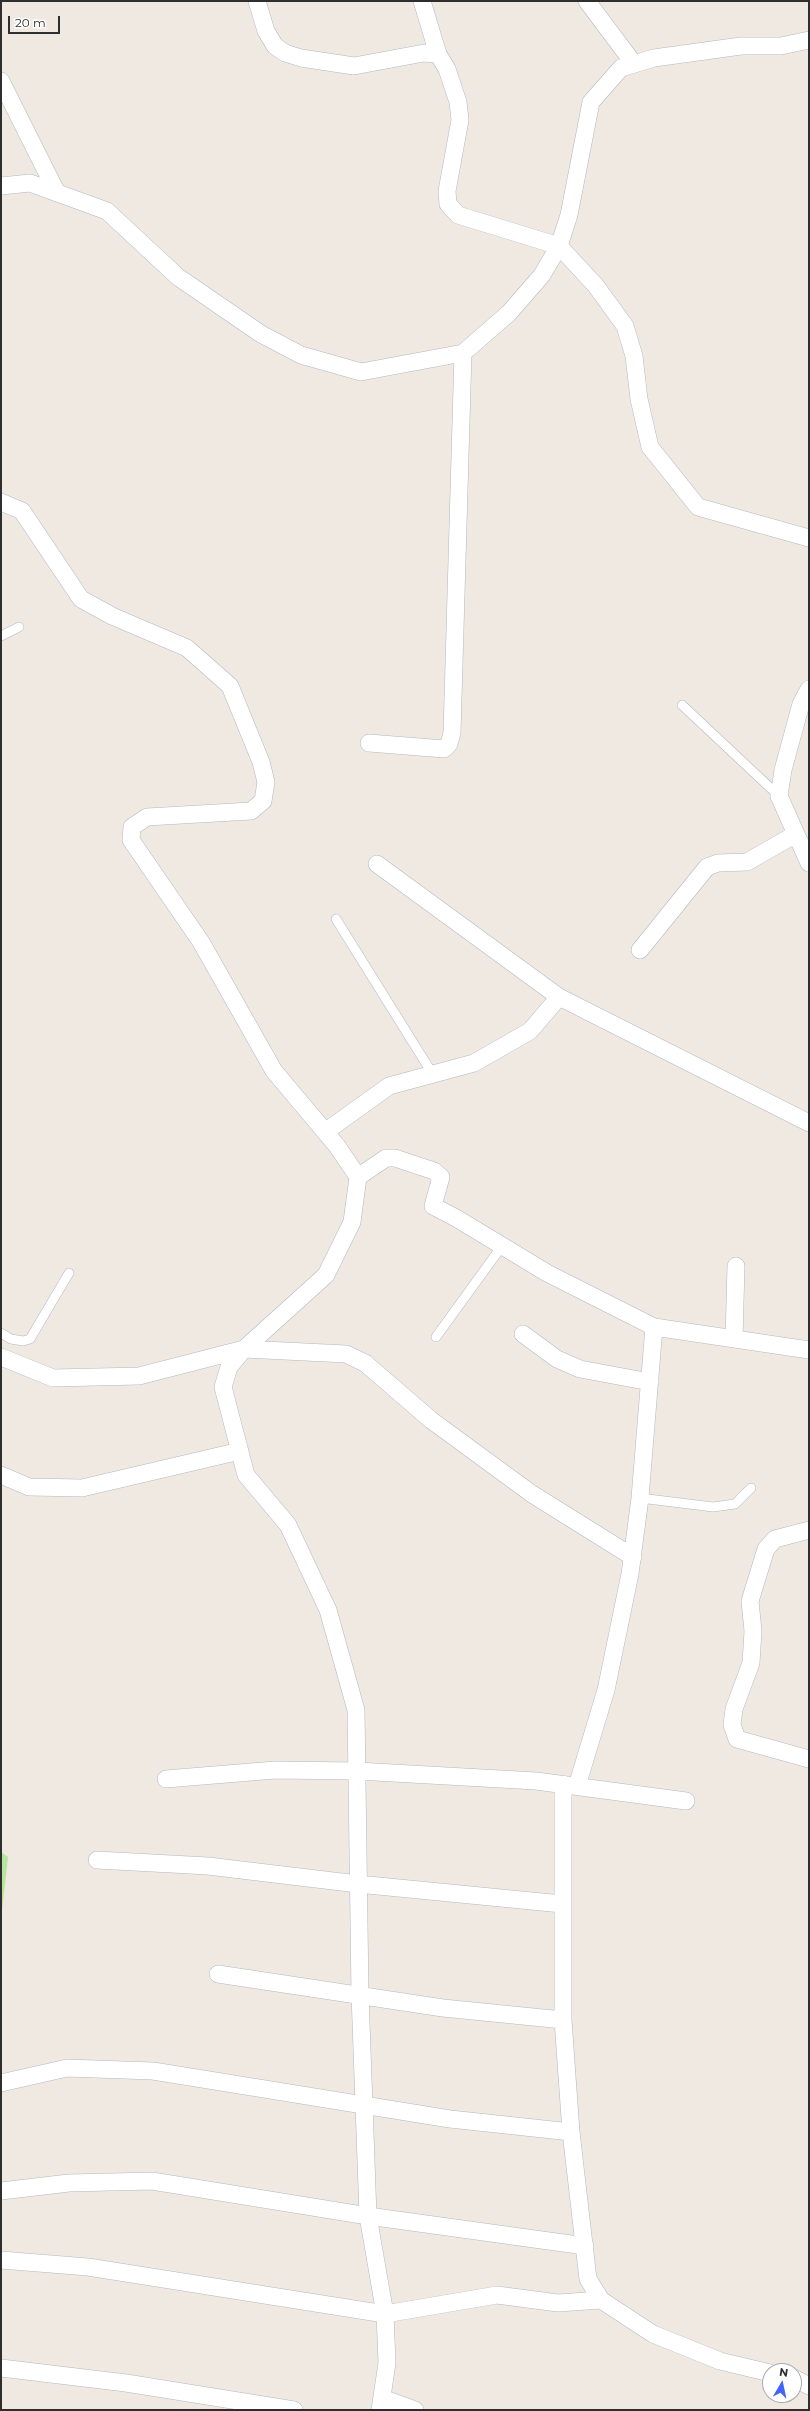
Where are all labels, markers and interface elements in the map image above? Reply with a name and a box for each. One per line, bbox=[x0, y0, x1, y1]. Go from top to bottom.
scale bar bbox=[10, 8, 62, 34]
text: 20 m bbox=[15, 15, 46, 30]
north arrow bbox=[762, 2363, 802, 2403]
text: N bbox=[778, 2365, 789, 2380]

